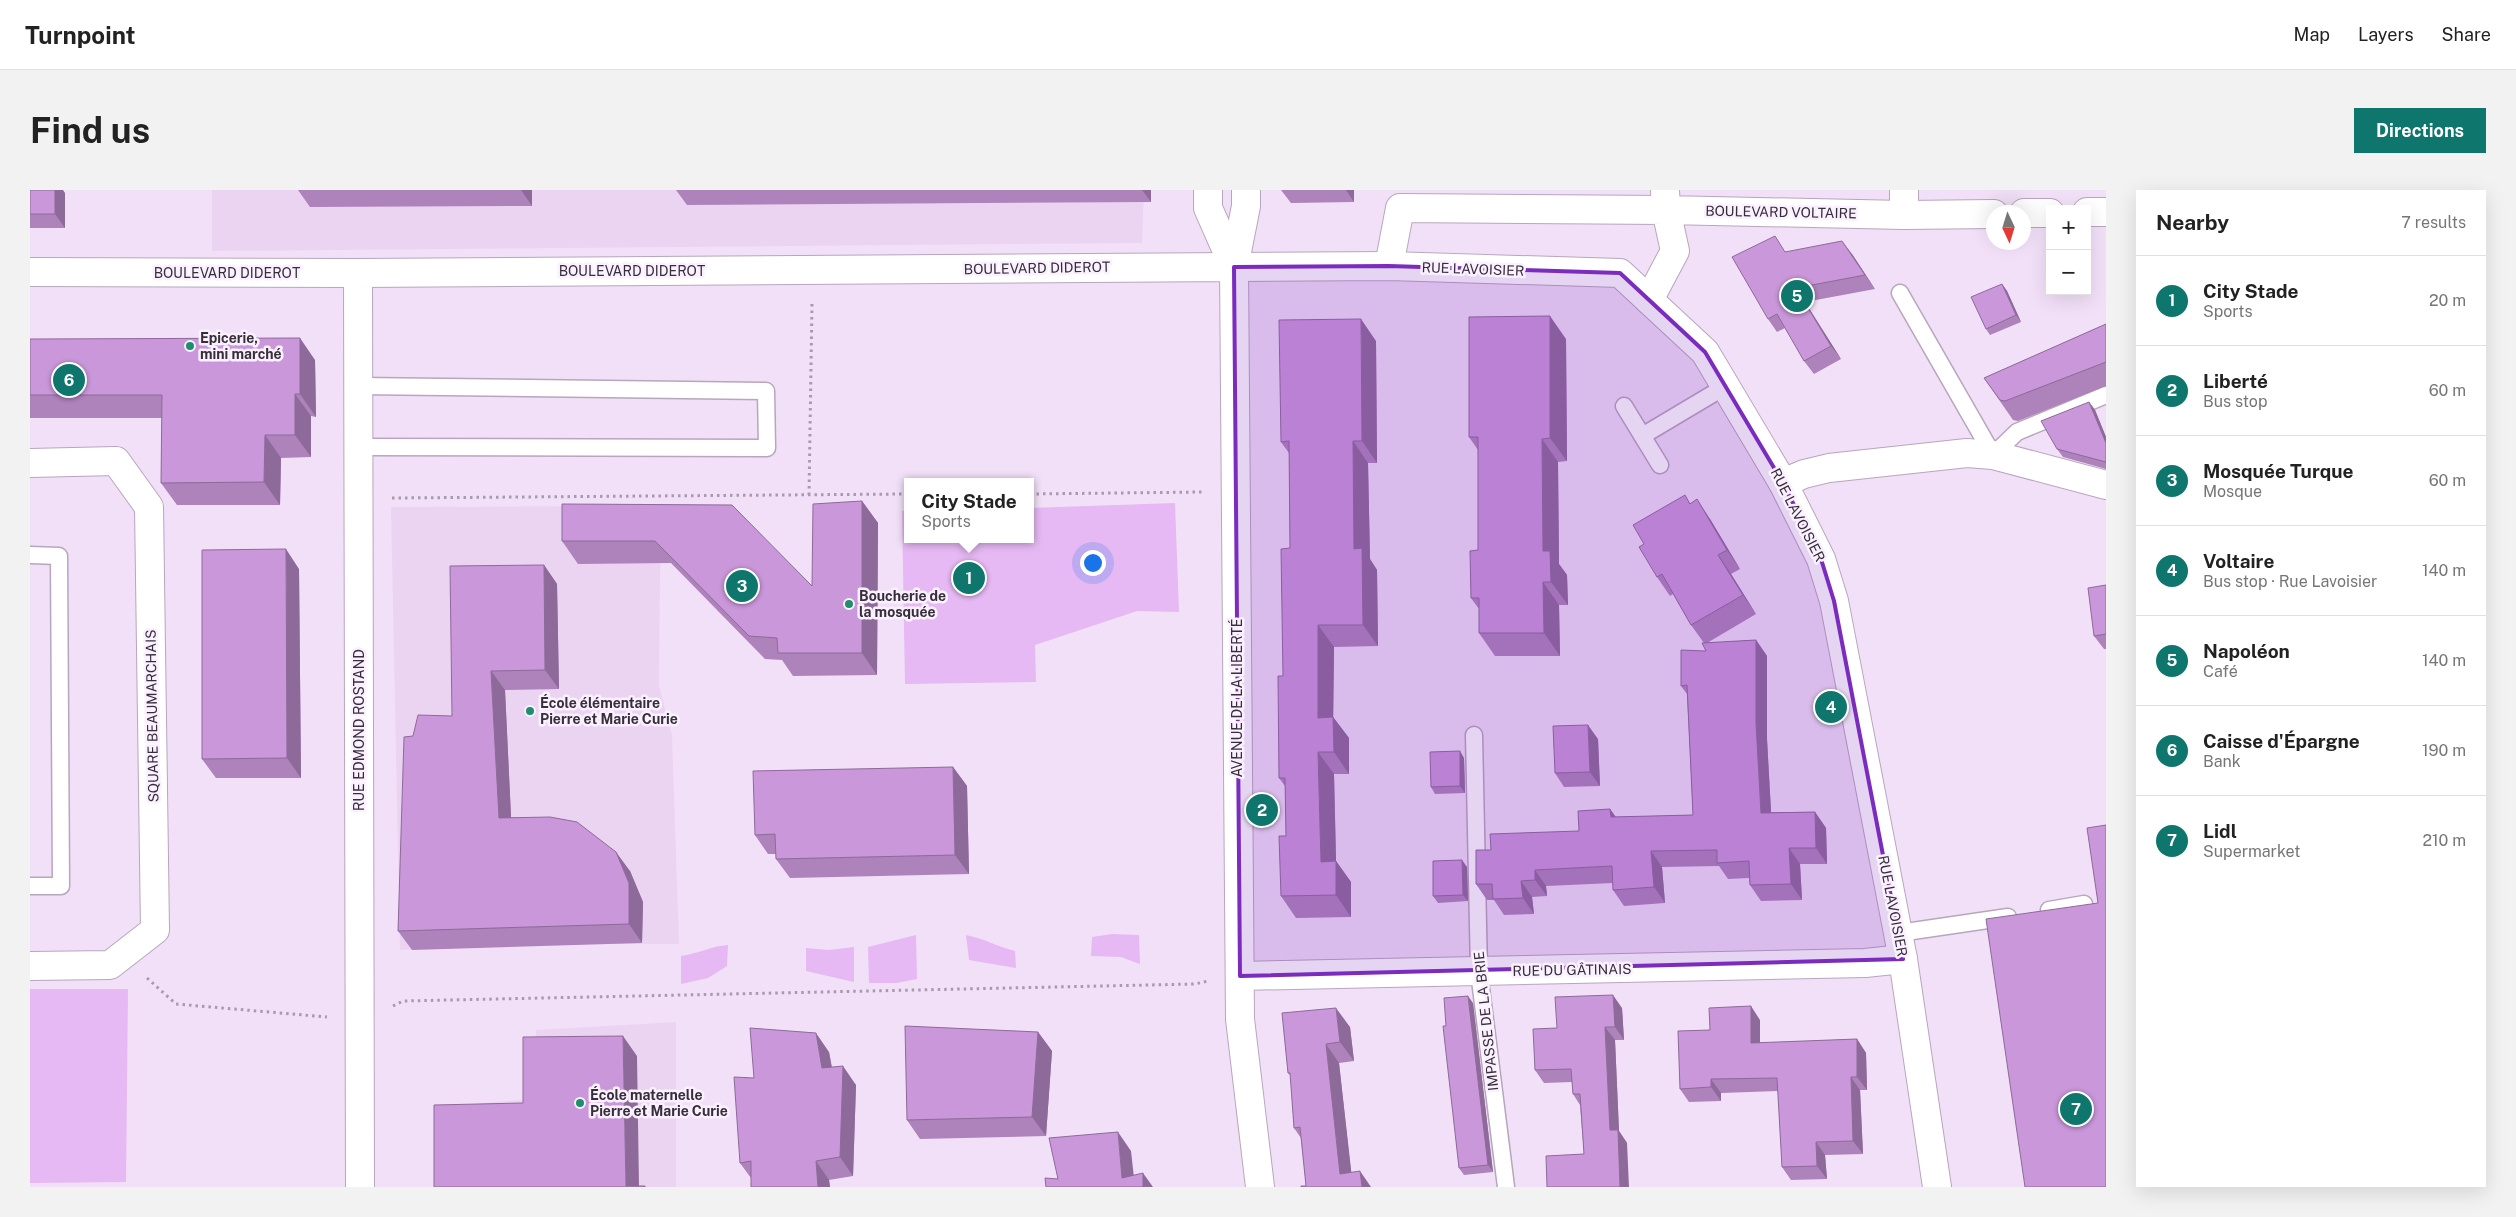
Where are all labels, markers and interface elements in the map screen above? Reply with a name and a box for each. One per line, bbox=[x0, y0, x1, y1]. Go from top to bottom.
text: Turnpoint bbox=[25, 21, 135, 49]
text: Map bbox=[2294, 24, 2330, 45]
text: Layers bbox=[2358, 24, 2414, 45]
text: Share bbox=[2442, 24, 2491, 45]
button: Directions bbox=[2354, 108, 2486, 153]
text: Find us bbox=[30, 110, 150, 151]
street label: BOULEVARD VOLTAIRE bbox=[1705, 203, 1857, 221]
north arrow bbox=[1986, 205, 2031, 250]
map controls bbox=[2046, 205, 2091, 295]
button: + bbox=[2046, 205, 2091, 250]
text: Nearby bbox=[2156, 210, 2229, 235]
text: 7 results bbox=[2401, 213, 2466, 232]
button: − bbox=[2046, 250, 2091, 295]
street label: BOULEVARD DIDEROT bbox=[964, 259, 1110, 277]
street label: RUE LAVOISIER bbox=[1421, 259, 1525, 279]
street label: BOULEVARD DIDEROT bbox=[559, 263, 705, 279]
street label: BOULEVARD DIDEROT bbox=[154, 265, 300, 281]
pin: 5 bbox=[1781, 277, 1813, 315]
text: City Stade bbox=[2203, 280, 2299, 302]
text: 1 bbox=[2169, 291, 2175, 310]
text: 20 m bbox=[2429, 291, 2466, 310]
text: Sports bbox=[2203, 302, 2253, 321]
place label: Epicerie, mini marché bbox=[200, 330, 282, 362]
marker: Epicerie, mini marché bbox=[184, 340, 196, 352]
pin: 6 bbox=[53, 361, 85, 399]
text: Liberté bbox=[2203, 370, 2268, 392]
text: 2 bbox=[2167, 381, 2177, 400]
text: 60 m bbox=[2429, 381, 2466, 400]
text: Bus stop bbox=[2203, 392, 2267, 411]
text: Mosquée Turque bbox=[2203, 460, 2354, 482]
street label: RUE LAVOISIER bbox=[1768, 466, 1828, 564]
text: 3 bbox=[2167, 471, 2177, 490]
text: 60 m bbox=[2429, 471, 2466, 490]
popup bbox=[904, 478, 1034, 543]
text: Mosque bbox=[2203, 482, 2262, 501]
text: City Stade bbox=[921, 490, 1017, 512]
text: Sports bbox=[921, 512, 971, 531]
your location bbox=[1080, 550, 1106, 576]
text: Voltaire bbox=[2203, 550, 2274, 572]
pin: 1 bbox=[953, 559, 985, 597]
text: 4 bbox=[2167, 561, 2177, 580]
text: 140 m bbox=[2422, 561, 2466, 580]
pin: 3 bbox=[726, 567, 758, 605]
text: Bus stop · Rue Lavoisier bbox=[2203, 572, 2377, 591]
place label: Boucherie de la mosquée bbox=[859, 588, 946, 620]
marker: Boucherie de la mosquée bbox=[843, 598, 855, 610]
street label: AVENUE DE LA LIBERTÉ bbox=[1228, 619, 1245, 778]
street label: SQUARE BEAUMARCHAIS bbox=[142, 629, 162, 803]
text: Napoléon bbox=[2203, 640, 2290, 662]
street label: RUE EDMOND ROSTAND bbox=[351, 649, 367, 811]
text: 5 bbox=[2167, 651, 2177, 670]
text: 140 m bbox=[2422, 651, 2466, 670]
text: Café bbox=[2203, 662, 2238, 681]
pin: 4 bbox=[1815, 688, 1847, 726]
place label: École élémentaire Pierre et Marie Curie bbox=[540, 694, 678, 727]
marker: École élémentaire Pierre et Marie Curie bbox=[524, 705, 536, 717]
text: Caisse d'Épargne bbox=[2203, 730, 2360, 752]
text: 6 bbox=[2167, 741, 2177, 760]
text: 190 m bbox=[2422, 741, 2466, 760]
text: Bank bbox=[2203, 752, 2241, 771]
pin: 2 bbox=[1246, 791, 1278, 829]
text: Lidl bbox=[2203, 820, 2237, 842]
text: 7 bbox=[2167, 831, 2177, 850]
text: 210 m bbox=[2422, 831, 2466, 850]
text: Supermarket bbox=[2203, 842, 2300, 861]
street label: RUE LAVOISIER bbox=[1875, 854, 1911, 958]
street label: IMPASSE DE LA BRIE bbox=[1471, 950, 1501, 1092]
street label: RUE DU GÂTINAIS bbox=[1512, 960, 1632, 979]
place label: École maternelle Pierre et Marie Curie bbox=[590, 1086, 728, 1119]
pin: 7 bbox=[2060, 1090, 2092, 1128]
marker: École maternelle Pierre et Marie Curie bbox=[574, 1097, 586, 1109]

